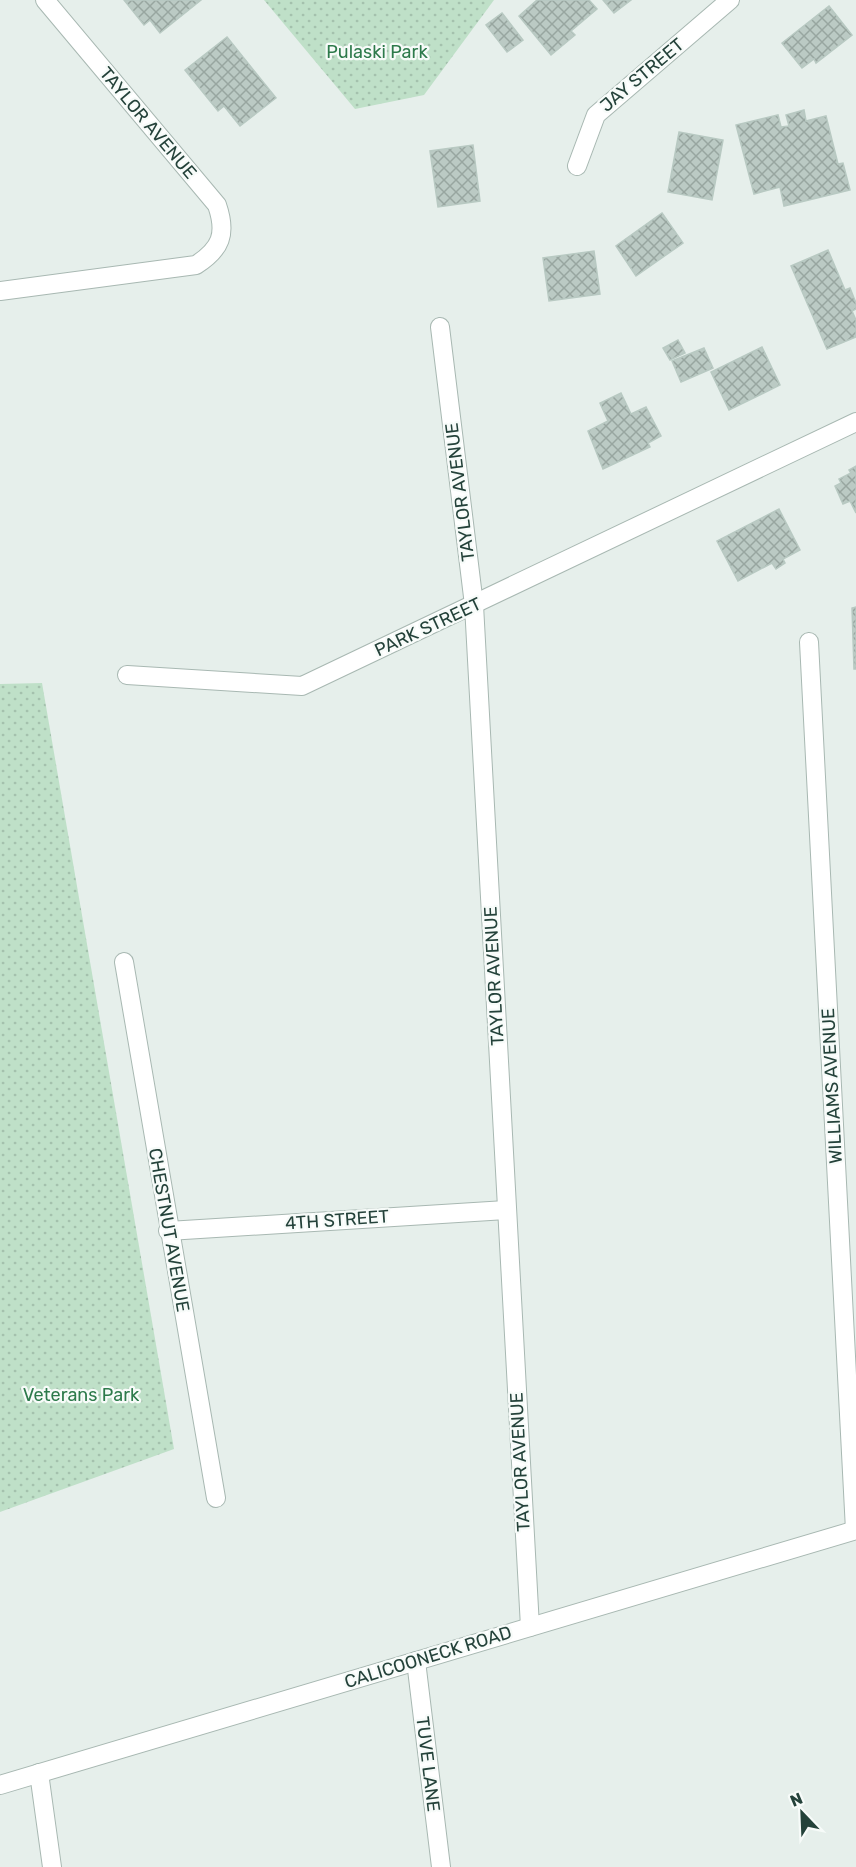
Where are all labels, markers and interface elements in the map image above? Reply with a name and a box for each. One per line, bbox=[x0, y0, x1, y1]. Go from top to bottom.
street label: JAY STREET bbox=[595, 33, 689, 117]
park label: Pulaski Park bbox=[326, 41, 428, 63]
street label: TAYLOR AVENUE bbox=[95, 63, 201, 183]
street label: TAYLOR AVENUE bbox=[441, 422, 479, 562]
street label: PARK STREET bbox=[371, 593, 485, 661]
street label: TAYLOR AVENUE bbox=[479, 906, 509, 1046]
street label: WILLIAMS AVENUE bbox=[817, 1008, 847, 1164]
street label: CHESTNUT AVENUE bbox=[144, 1146, 194, 1314]
street label: 4TH STREET bbox=[284, 1205, 390, 1235]
park label: Veterans Park bbox=[23, 1384, 140, 1406]
street label: TAYLOR AVENUE bbox=[505, 1392, 535, 1532]
street label: CALICOONECK ROAD bbox=[342, 1621, 514, 1693]
street label: TUVE LANE bbox=[411, 1715, 445, 1813]
north arrow bbox=[772, 1783, 832, 1843]
text: N bbox=[787, 1789, 805, 1811]

